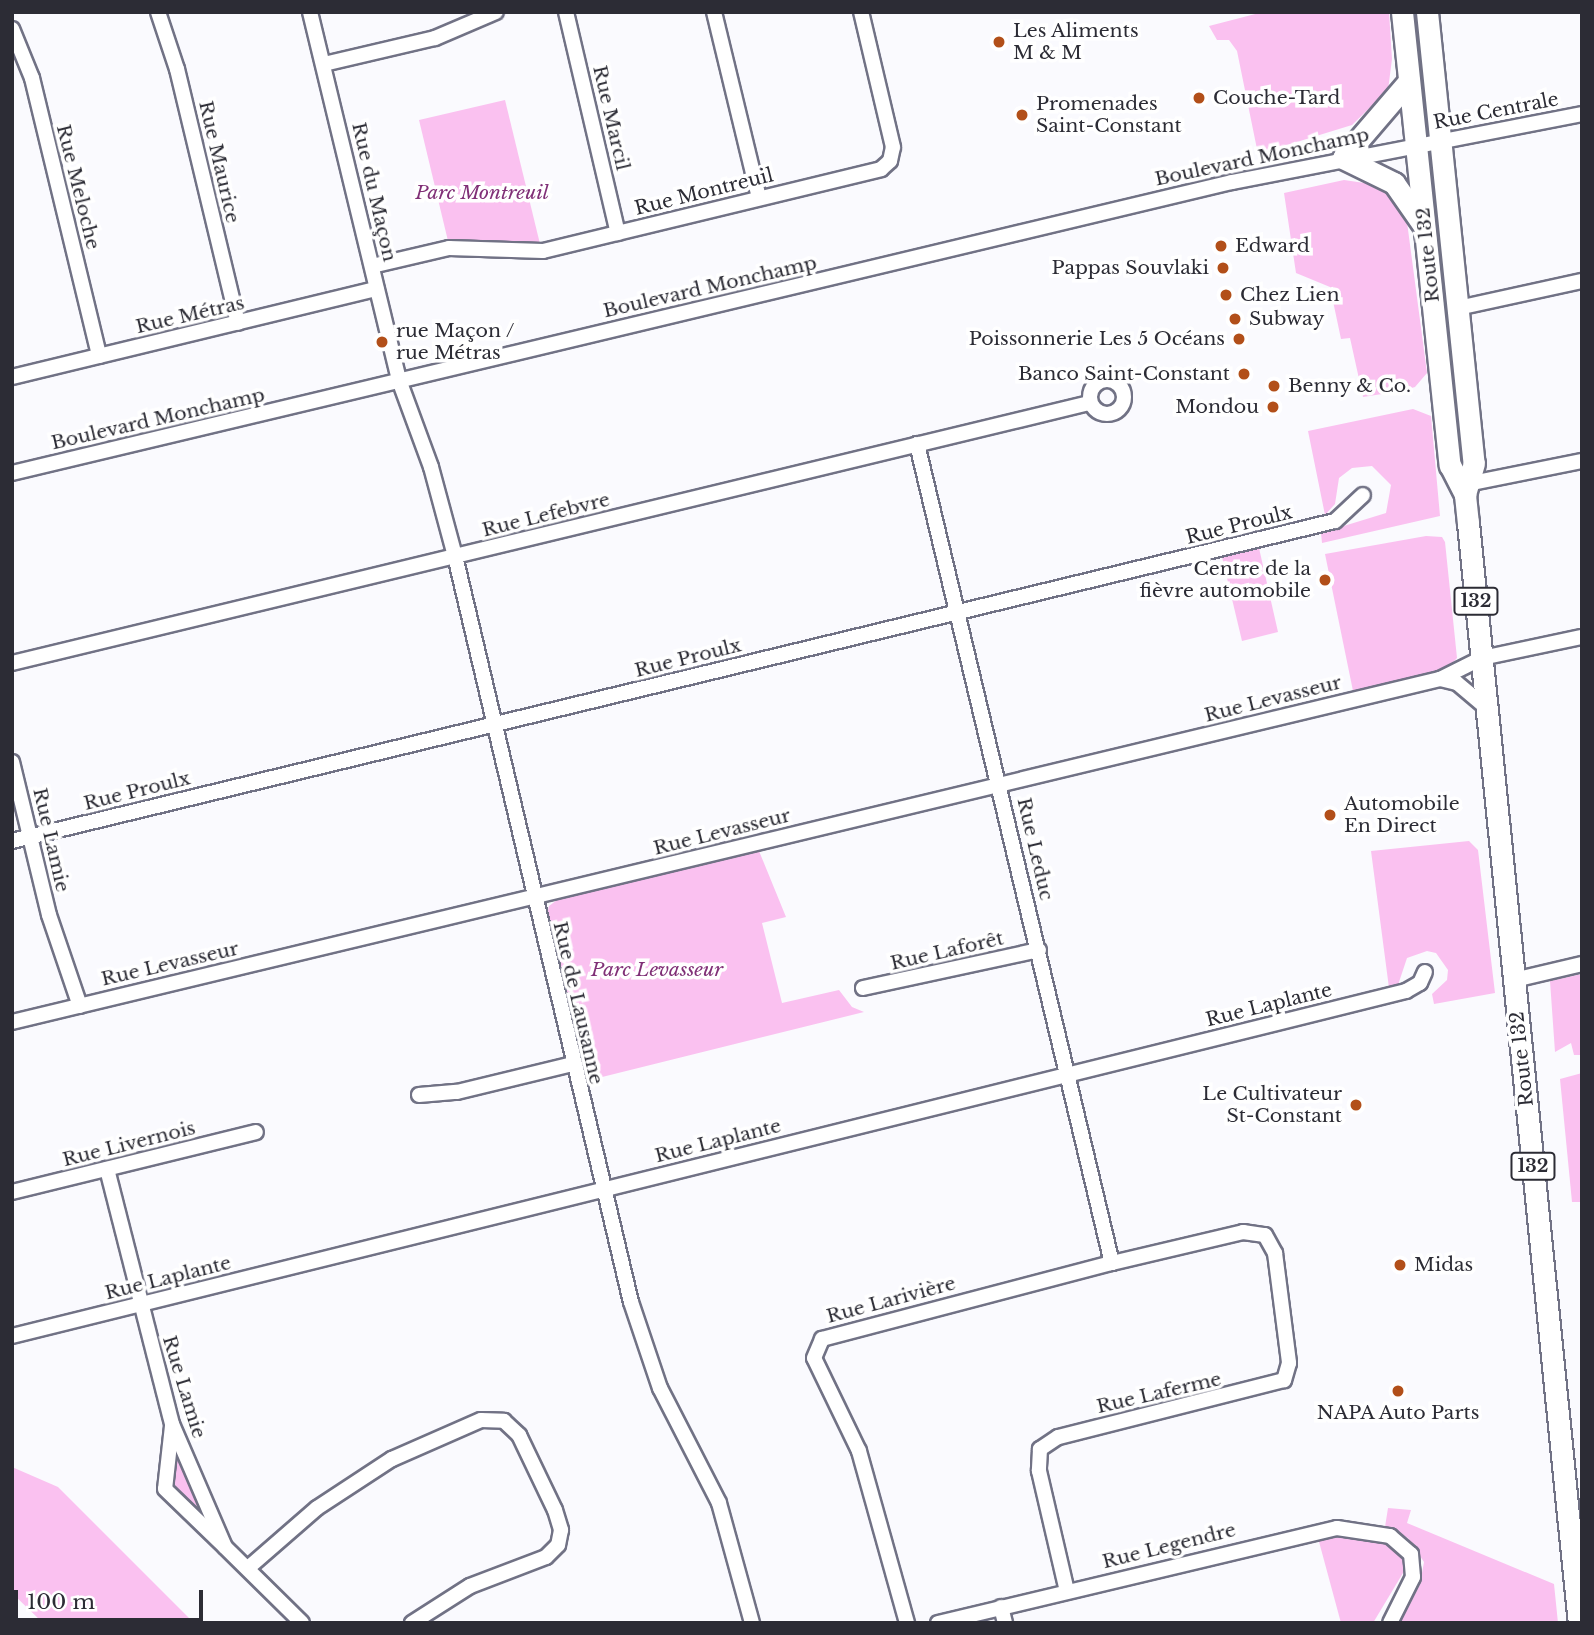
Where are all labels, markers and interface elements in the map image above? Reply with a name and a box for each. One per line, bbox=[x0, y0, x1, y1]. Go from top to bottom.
place label: Les Aliments M & M bbox=[1013, 20, 1139, 64]
marker: Les Aliments M & M bbox=[991, 34, 1007, 50]
street label: Rue Marcil bbox=[588, 63, 634, 173]
place label: Couche-Tard bbox=[1213, 87, 1340, 109]
street label: Rue Centrale bbox=[1431, 88, 1561, 134]
marker: Couche-Tard bbox=[1191, 90, 1207, 106]
place label: Promenades Saint-Constant bbox=[1036, 93, 1182, 137]
street label: Rue Maurice bbox=[194, 99, 244, 225]
marker: Promenades Saint-Constant bbox=[1014, 107, 1030, 123]
street label: Rue du Maçon bbox=[347, 120, 401, 264]
street label: Rue Meloche bbox=[51, 122, 105, 252]
street label: Boulevard Monchamp bbox=[1153, 123, 1371, 191]
street label: Rue Montreuil bbox=[632, 164, 776, 220]
park label: Parc Montreuil bbox=[415, 182, 549, 204]
street label: Route 132 bbox=[1412, 206, 1444, 304]
place label: Edward bbox=[1235, 235, 1310, 257]
marker: Edward bbox=[1213, 238, 1229, 254]
street label: Boulevard Monchamp bbox=[601, 251, 819, 323]
place label: Pappas Souvlaki bbox=[1052, 257, 1209, 279]
marker: Pappas Souvlaki bbox=[1215, 260, 1231, 276]
place label: Chez Lien bbox=[1240, 284, 1340, 306]
marker: Chez Lien bbox=[1218, 287, 1234, 303]
street label: Rue Métras bbox=[134, 291, 246, 339]
place label: Subway bbox=[1249, 308, 1324, 330]
marker: Subway bbox=[1227, 311, 1243, 327]
place label: rue Maçon / rue Métras bbox=[396, 320, 515, 364]
place label: Poissonnerie Les 5 Océans bbox=[969, 328, 1225, 350]
marker: Poissonnerie Les 5 Océans bbox=[1231, 331, 1247, 347]
marker: rue Maçon / rue Métras bbox=[374, 334, 390, 350]
place label: Banco Saint-Constant bbox=[1018, 363, 1230, 385]
marker: Banco Saint-Constant bbox=[1236, 366, 1252, 382]
place label: Benny & Co. bbox=[1288, 375, 1412, 397]
marker: Benny & Co. bbox=[1266, 378, 1282, 394]
street label: Boulevard Monchamp bbox=[49, 383, 267, 455]
place label: Mondou bbox=[1175, 396, 1259, 418]
marker: Mondou bbox=[1265, 399, 1281, 415]
street label: Rue Lefebvre bbox=[480, 488, 612, 542]
street label: Rue Proulx bbox=[1183, 501, 1295, 549]
place label: Centre de la fièvre automobile bbox=[1140, 558, 1311, 602]
marker: Centre de la fièvre automobile bbox=[1317, 572, 1333, 588]
road number: 132 bbox=[1453, 586, 1499, 616]
street label: Rue Proulx bbox=[632, 634, 744, 682]
street label: Rue Levasseur bbox=[1202, 671, 1344, 727]
street label: Rue Proulx bbox=[81, 767, 193, 815]
street label: Rue Lamie bbox=[28, 786, 74, 894]
place label: Automobile En Direct bbox=[1344, 793, 1460, 837]
street label: Rue Leduc bbox=[1012, 796, 1058, 902]
street label: Rue Levasseur bbox=[651, 804, 793, 860]
marker: Automobile En Direct bbox=[1322, 807, 1338, 823]
street label: Rue de Lausanne bbox=[548, 919, 608, 1087]
street label: Rue Laforêt bbox=[888, 927, 1006, 975]
street label: Rue Levasseur bbox=[99, 937, 241, 991]
park label: Parc Levasseur bbox=[591, 959, 723, 981]
street label: Rue Laplante bbox=[1204, 978, 1334, 1032]
street label: Route 132 bbox=[1506, 1010, 1538, 1108]
place label: Le Cultivateur St-Constant bbox=[1202, 1083, 1342, 1127]
marker: Le Cultivateur St-Constant bbox=[1348, 1097, 1364, 1113]
street label: Rue Laplante bbox=[653, 1114, 783, 1168]
street label: Rue Livernois bbox=[60, 1116, 198, 1172]
road number: 132 bbox=[1510, 1152, 1556, 1181]
street label: Rue Laplante bbox=[103, 1251, 233, 1305]
place label: Midas bbox=[1414, 1254, 1473, 1276]
marker: Midas bbox=[1392, 1257, 1408, 1273]
street label: Rue Larivière bbox=[824, 1272, 958, 1328]
street label: Rue Lamie bbox=[158, 1333, 210, 1441]
street label: Rue Laferme bbox=[1094, 1368, 1224, 1418]
marker: NAPA Auto Parts bbox=[1390, 1383, 1406, 1399]
place label: NAPA Auto Parts bbox=[1316, 1402, 1480, 1424]
street label: Rue Legendre bbox=[1100, 1518, 1238, 1574]
scale bar bbox=[18, 1576, 206, 1620]
text: 100 m bbox=[27, 1589, 95, 1615]

